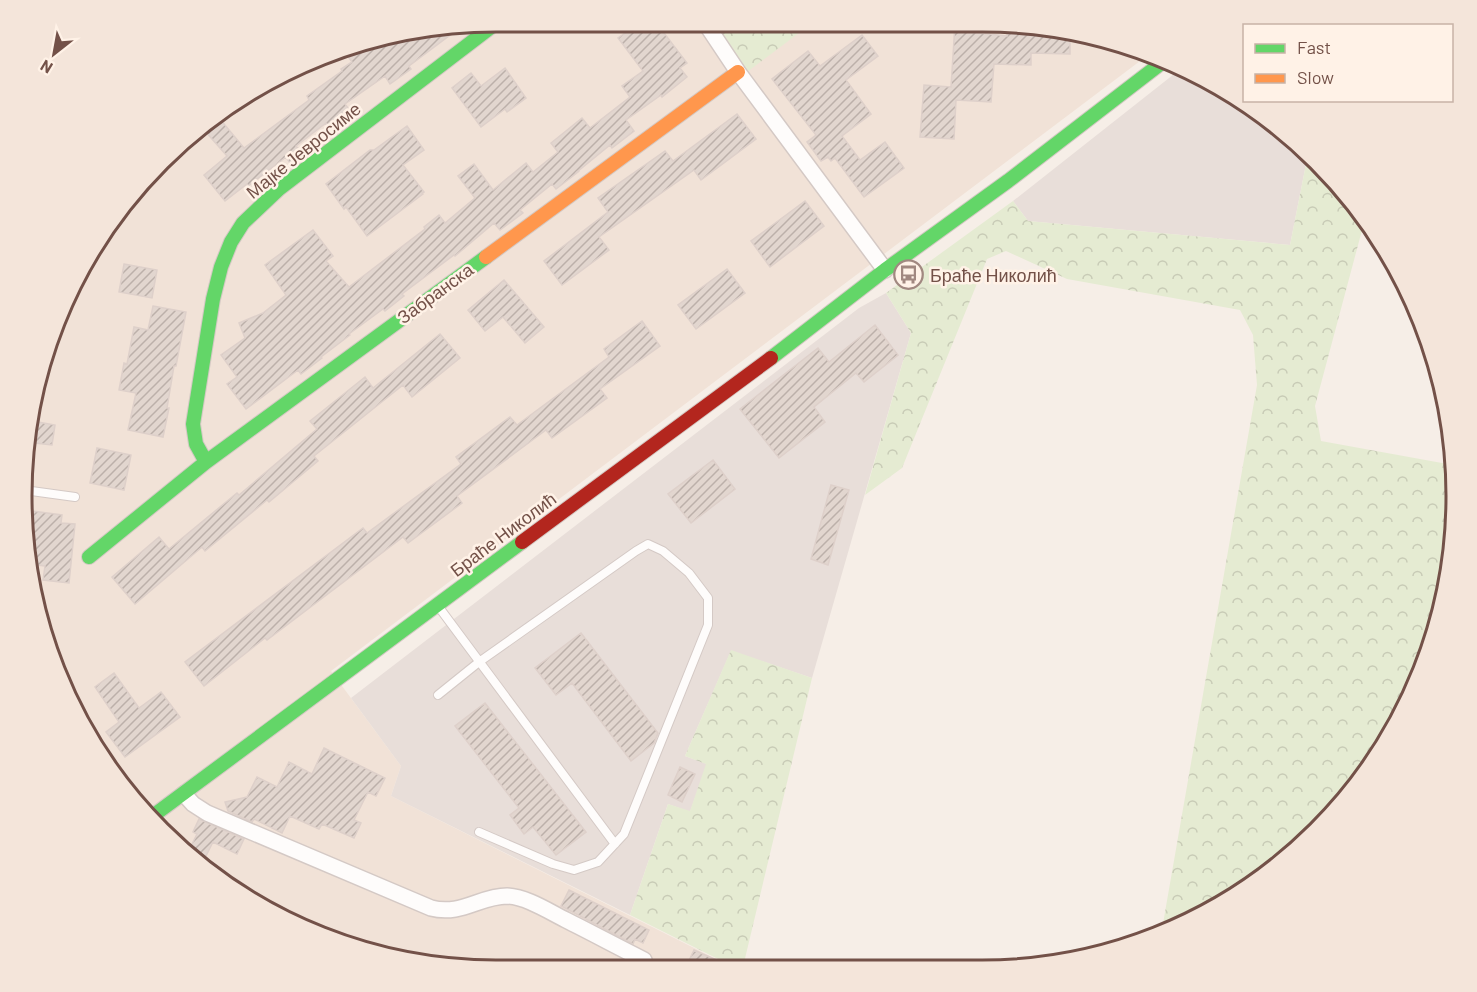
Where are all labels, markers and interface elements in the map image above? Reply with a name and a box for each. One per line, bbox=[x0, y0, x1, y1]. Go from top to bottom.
north arrow bbox=[24, 24, 84, 84]
legend bbox=[1243, 24, 1453, 102]
text: Fast bbox=[1297, 36, 1331, 58]
text: N bbox=[37, 56, 55, 78]
text: Slow bbox=[1297, 66, 1334, 88]
street label: Мајке Јевросиме bbox=[241, 97, 365, 203]
street label: Забранска bbox=[393, 258, 478, 328]
bus stop icon: Браће Николић bbox=[893, 259, 925, 291]
place label: Браће Николић bbox=[930, 264, 1057, 286]
street label: Браће Николић bbox=[446, 487, 560, 581]

